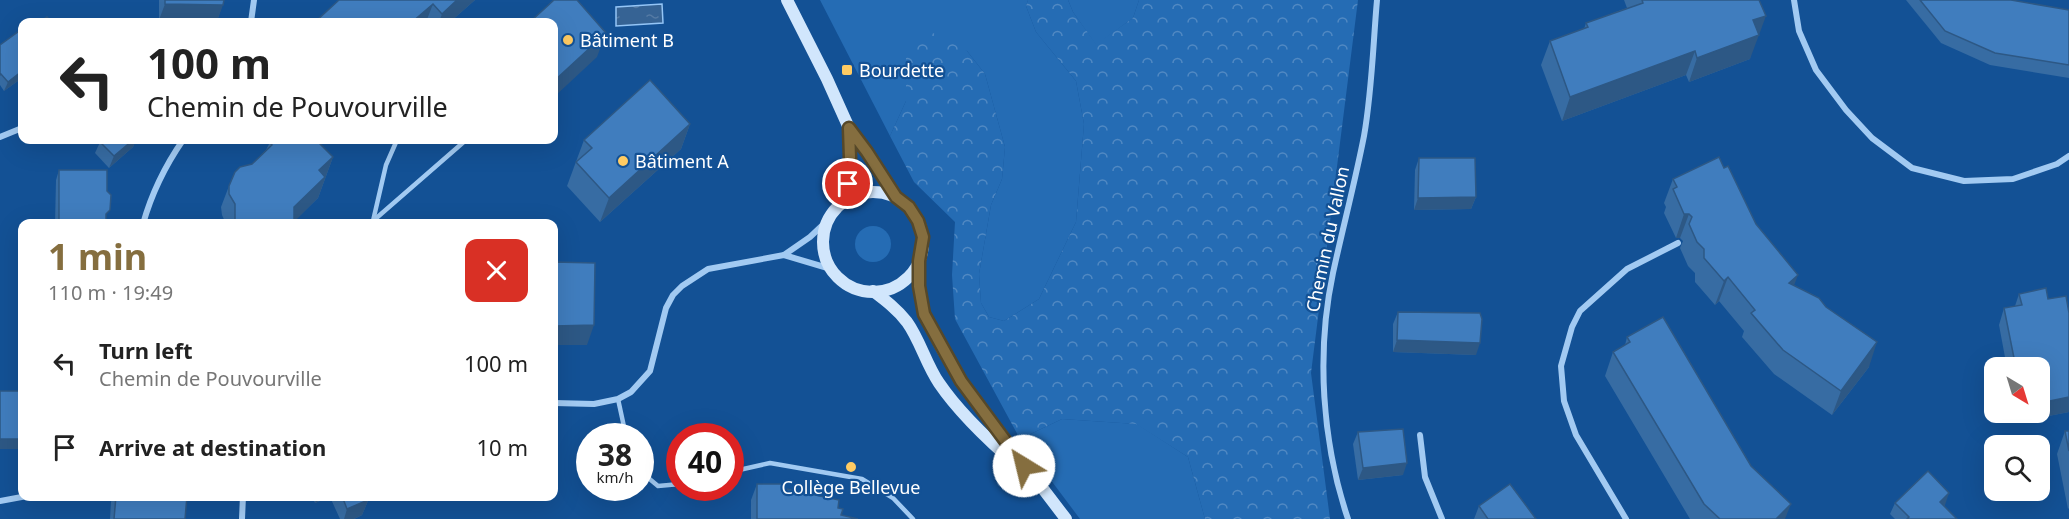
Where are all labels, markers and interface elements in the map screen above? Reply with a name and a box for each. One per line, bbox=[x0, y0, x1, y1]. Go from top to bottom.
place label: Bâtiment B bbox=[580, 28, 674, 52]
marker: Bâtiment B bbox=[561, 33, 575, 47]
text: 100 m bbox=[147, 34, 271, 91]
icon: left bbox=[48, 42, 126, 120]
place label: Bourdette bbox=[859, 58, 944, 82]
marker: Bourdette bbox=[840, 63, 854, 77]
text: Chemin de Pouvourville bbox=[147, 88, 448, 125]
place label: Bâtiment A bbox=[635, 149, 729, 173]
marker: Bâtiment A bbox=[616, 154, 630, 168]
pin bbox=[822, 158, 873, 209]
street label: Chemin du Vallon bbox=[1300, 164, 1354, 314]
icon: arrive bbox=[831, 167, 864, 200]
text: 1 min bbox=[48, 232, 147, 281]
button: close bbox=[465, 239, 528, 302]
text: 110 m · 19:49 bbox=[48, 279, 173, 306]
text: Turn left bbox=[99, 335, 193, 365]
icon: left bbox=[48, 347, 81, 380]
text: 100 m bbox=[464, 348, 528, 378]
north arrow bbox=[1984, 357, 2050, 423]
map controls bbox=[1984, 357, 2050, 501]
text: Chemin de Pouvourville bbox=[99, 365, 322, 392]
speed limit sign: 40 bbox=[666, 423, 744, 501]
icon: arrive bbox=[48, 431, 81, 464]
text: Arrive at destination bbox=[99, 432, 326, 462]
text: 10 m bbox=[477, 432, 528, 462]
text: 38 bbox=[598, 434, 632, 475]
position arrow bbox=[992, 434, 1056, 498]
button: search bbox=[1984, 435, 2050, 501]
marker: Collège Bellevue bbox=[844, 460, 858, 474]
text: km/h bbox=[597, 467, 633, 487]
place label: Collège Bellevue bbox=[782, 475, 920, 499]

